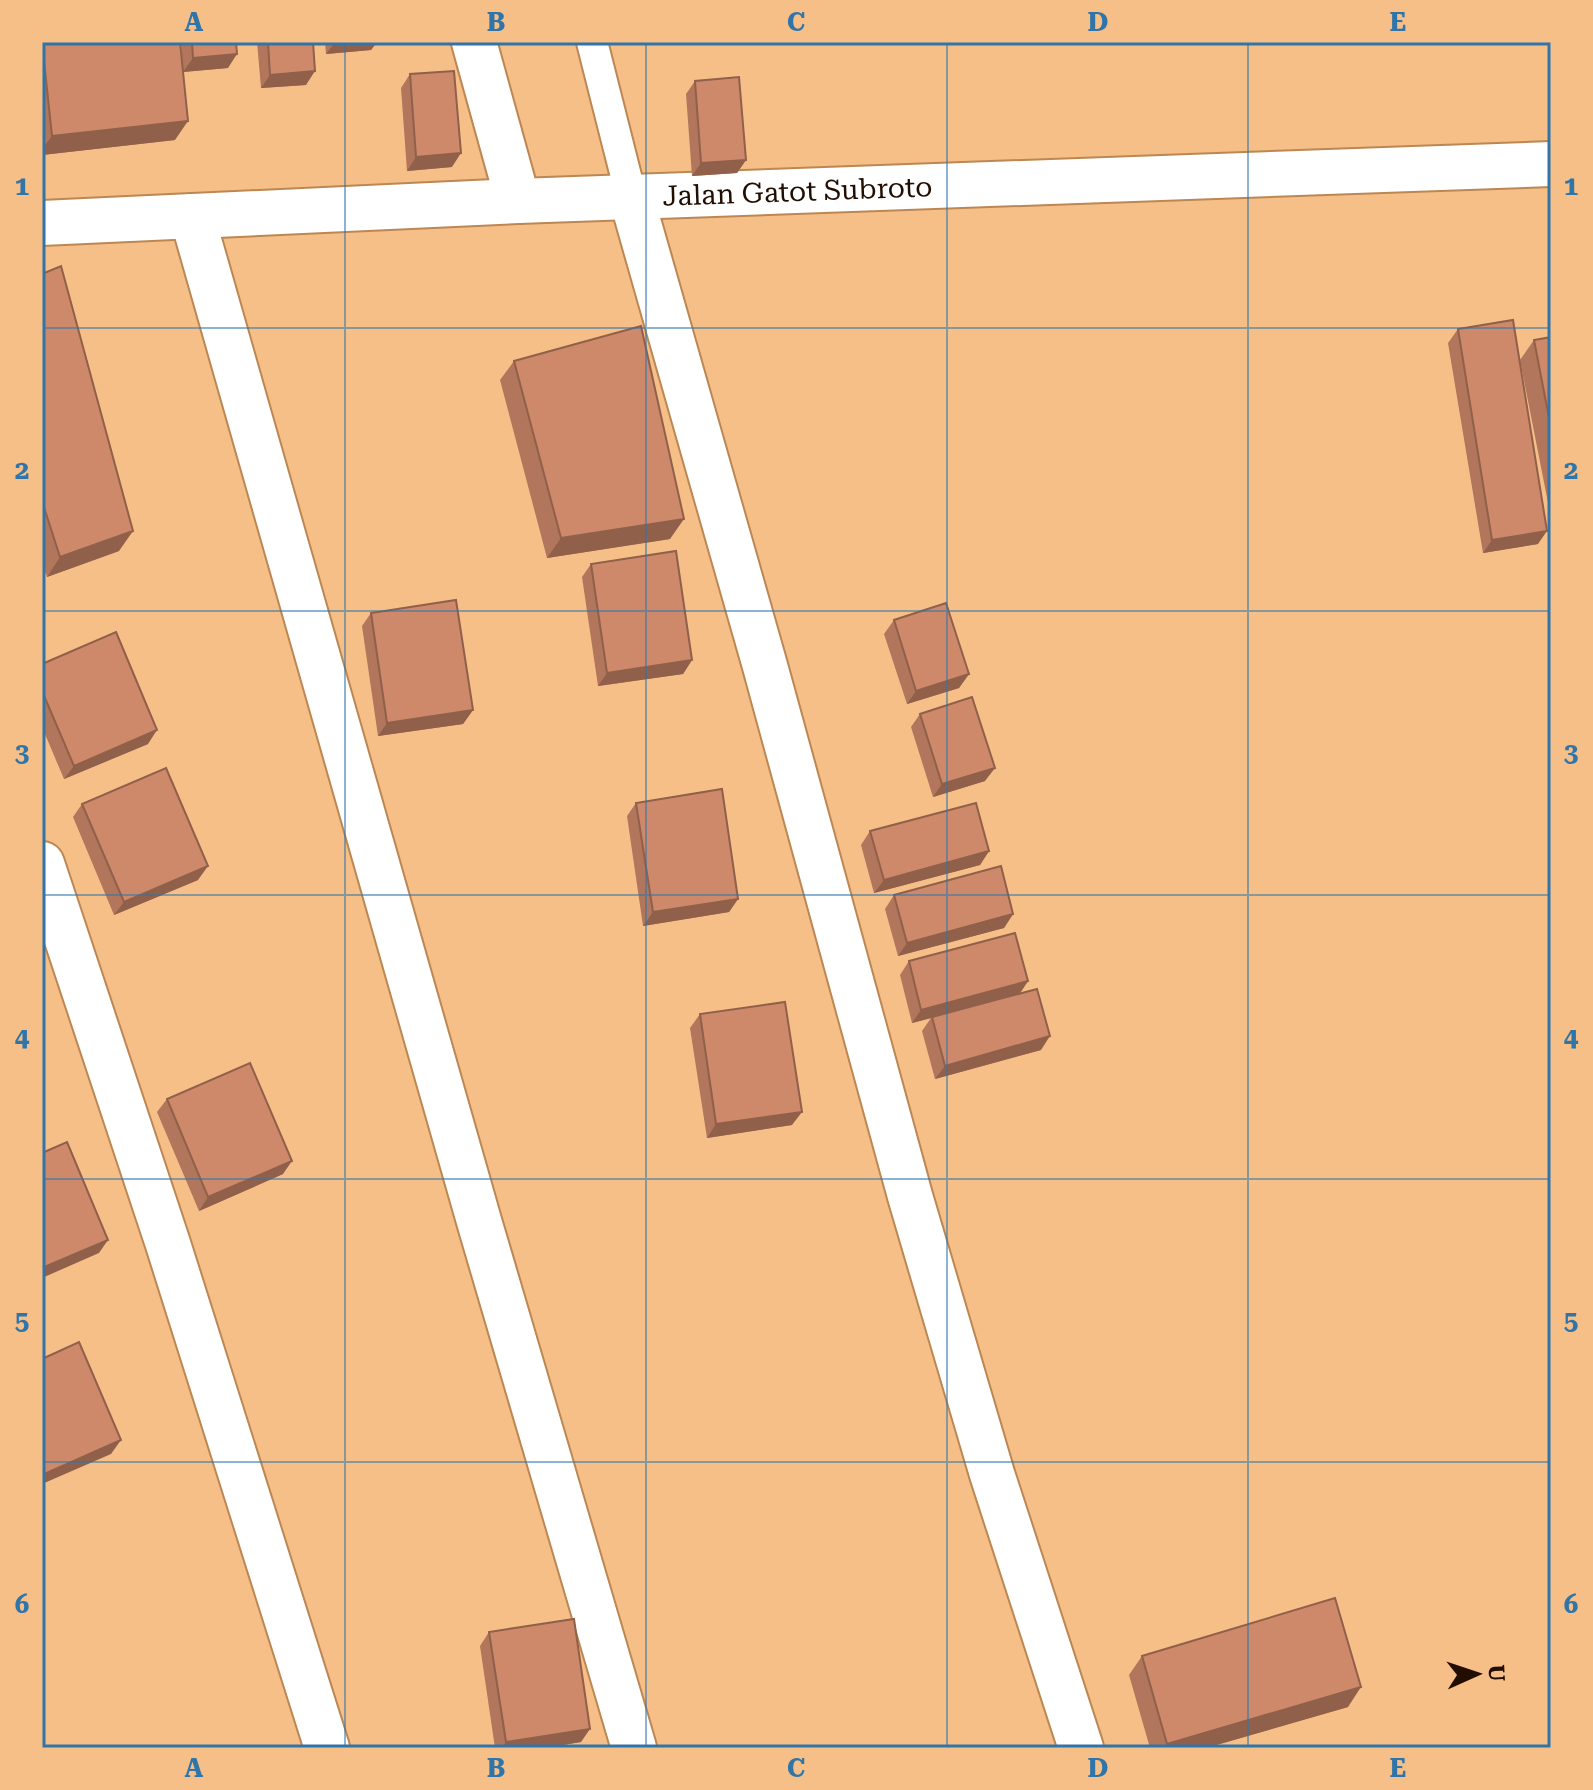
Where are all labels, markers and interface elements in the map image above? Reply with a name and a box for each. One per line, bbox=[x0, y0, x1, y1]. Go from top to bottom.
text: A bbox=[185, 7, 204, 37]
text: B bbox=[487, 7, 505, 37]
text: C bbox=[787, 7, 805, 37]
text: D bbox=[1088, 7, 1108, 37]
text: E bbox=[1390, 7, 1406, 37]
street label: Jalan Gatot Subroto bbox=[662, 170, 933, 212]
text: 1 bbox=[15, 171, 29, 201]
text: 1 bbox=[1564, 171, 1578, 201]
text: 2 bbox=[15, 455, 29, 485]
text: 2 bbox=[1564, 455, 1578, 485]
text: 3 bbox=[15, 738, 29, 768]
text: 3 bbox=[1564, 738, 1578, 768]
text: 4 bbox=[15, 1022, 30, 1052]
text: 4 bbox=[1564, 1022, 1579, 1052]
text: 5 bbox=[15, 1306, 29, 1336]
text: 5 bbox=[1564, 1306, 1578, 1336]
text: 6 bbox=[15, 1589, 29, 1619]
text: 6 bbox=[1564, 1589, 1578, 1619]
north arrow bbox=[1437, 1634, 1517, 1714]
text: U bbox=[1484, 1664, 1509, 1682]
text: A bbox=[185, 1753, 204, 1783]
text: B bbox=[487, 1753, 505, 1783]
text: C bbox=[787, 1753, 805, 1783]
text: D bbox=[1088, 1753, 1108, 1783]
text: E bbox=[1390, 1753, 1406, 1783]

